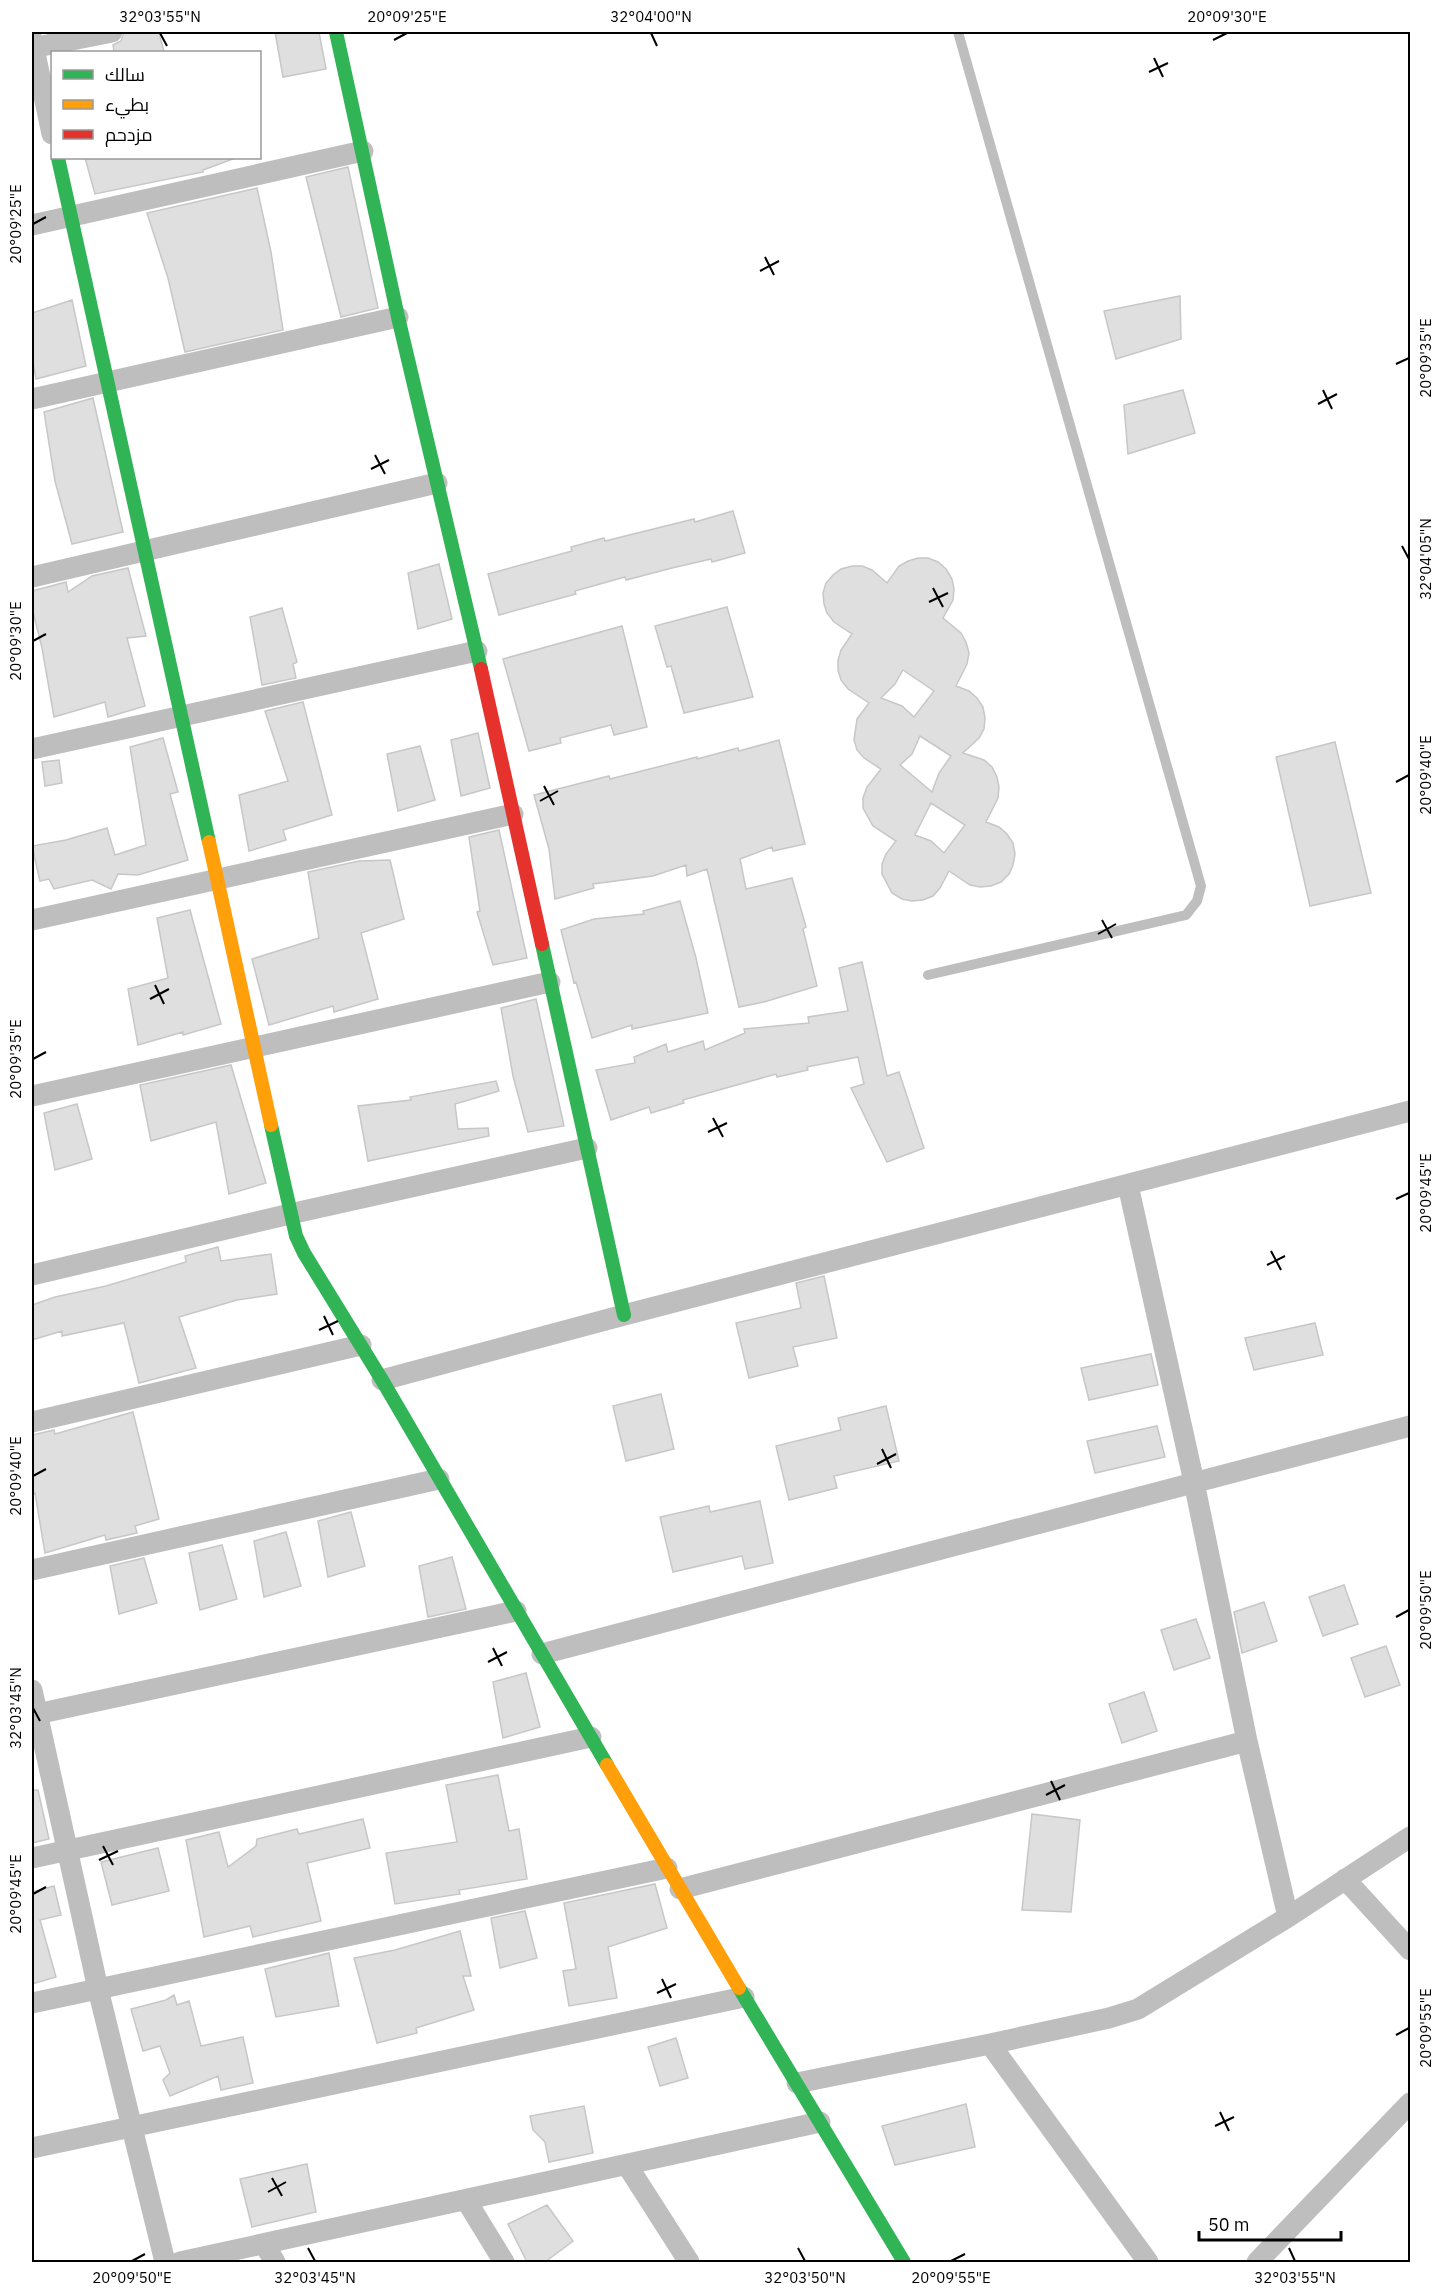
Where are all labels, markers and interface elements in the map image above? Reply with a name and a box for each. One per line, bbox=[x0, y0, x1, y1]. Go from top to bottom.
text: 32°03'55"N bbox=[119, 7, 201, 26]
text: 20°09'25"E bbox=[367, 7, 447, 26]
text: 32°04'00"N bbox=[610, 7, 692, 26]
text: 20°09'30"E bbox=[1187, 7, 1267, 26]
legend bbox=[51, 51, 261, 159]
text: سالك bbox=[105, 63, 145, 86]
text: بطيء bbox=[105, 93, 149, 119]
text: مزدحم bbox=[105, 123, 153, 147]
text: 20°09'25"E bbox=[6, 184, 25, 264]
text: 20°09'35"E bbox=[1416, 318, 1435, 398]
text: 32°04'05"N bbox=[1416, 518, 1435, 600]
text: 20°09'30"E bbox=[6, 601, 25, 681]
text: 20°09'40"E bbox=[1416, 735, 1435, 815]
text: 20°09'35"E bbox=[6, 1019, 25, 1099]
text: 20°09'45"E bbox=[1416, 1153, 1435, 1233]
text: 20°09'40"E bbox=[6, 1436, 25, 1516]
text: 20°09'50"E bbox=[1416, 1570, 1435, 1650]
text: 32°03'45"N bbox=[6, 1667, 25, 1749]
text: 20°09'45"E bbox=[6, 1854, 25, 1934]
text: 20°09'55"E bbox=[1416, 1988, 1435, 2068]
scale bar bbox=[1199, 2204, 1342, 2242]
text: 50 m bbox=[1208, 2213, 1250, 2236]
text: 20°09'50"E bbox=[92, 2268, 172, 2287]
text: 32°03'45"N bbox=[274, 2268, 356, 2287]
text: 32°03'50"N bbox=[764, 2268, 846, 2287]
text: 20°09'55"E bbox=[911, 2268, 991, 2287]
text: 32°03'55"N bbox=[1254, 2268, 1336, 2287]

